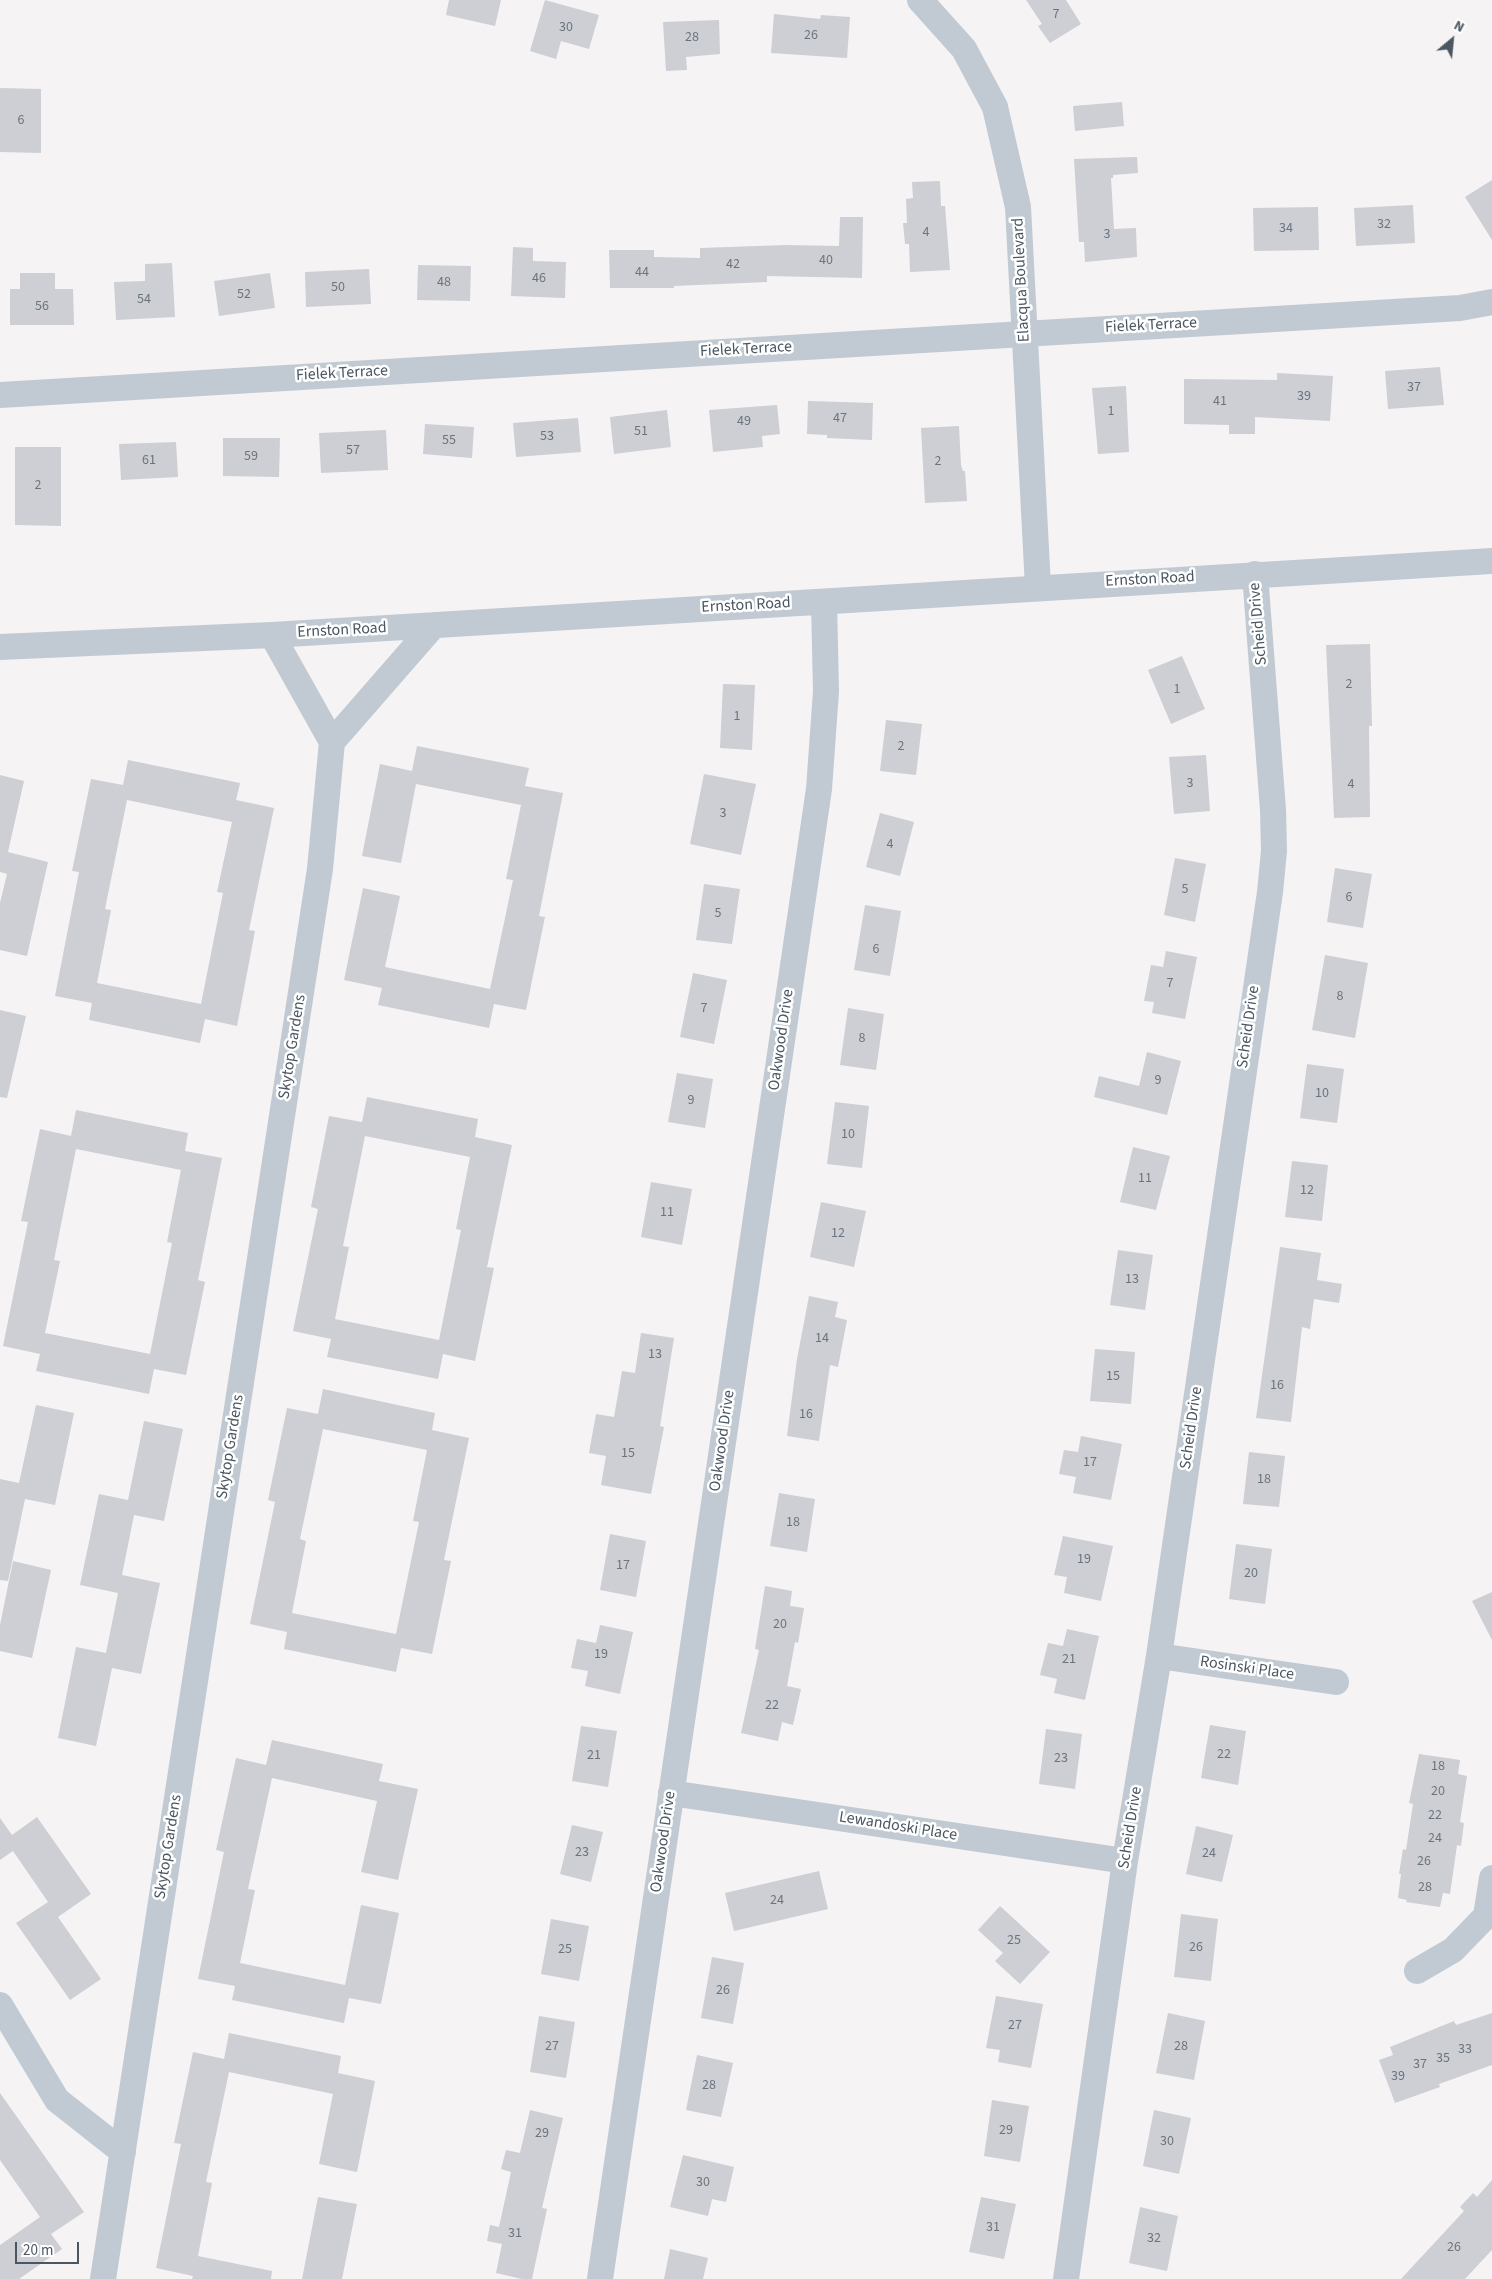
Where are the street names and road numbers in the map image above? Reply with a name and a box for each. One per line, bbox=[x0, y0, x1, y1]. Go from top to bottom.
street label: Elacqua Boulevard bbox=[1009, 217, 1035, 343]
street label: Fielek Terrace bbox=[1105, 314, 1197, 338]
street label: Fielek Terrace bbox=[700, 338, 792, 362]
street label: Fielek Terrace bbox=[296, 362, 388, 386]
street label: Ernston Road bbox=[1105, 568, 1195, 592]
street label: Scheid Drive bbox=[1246, 582, 1272, 666]
street label: Ernston Road bbox=[701, 594, 791, 618]
street label: Ernston Road bbox=[297, 619, 387, 643]
street label: Scheid Drive bbox=[1234, 984, 1264, 1070]
street label: Oakwood Drive bbox=[765, 988, 799, 1092]
street label: Skytop Gardens bbox=[275, 993, 311, 1101]
street label: Scheid Drive bbox=[1177, 1385, 1207, 1471]
street label: Oakwood Drive bbox=[706, 1389, 740, 1493]
street label: Skytop Gardens bbox=[213, 1393, 249, 1501]
street label: Rosinski Place bbox=[1199, 1653, 1295, 1685]
street label: Scheid Drive bbox=[1115, 1785, 1147, 1871]
street label: Oakwood Drive bbox=[647, 1790, 681, 1894]
street label: Skytop Gardens bbox=[151, 1793, 187, 1901]
street label: Lewandoski Place bbox=[838, 1808, 958, 1846]

